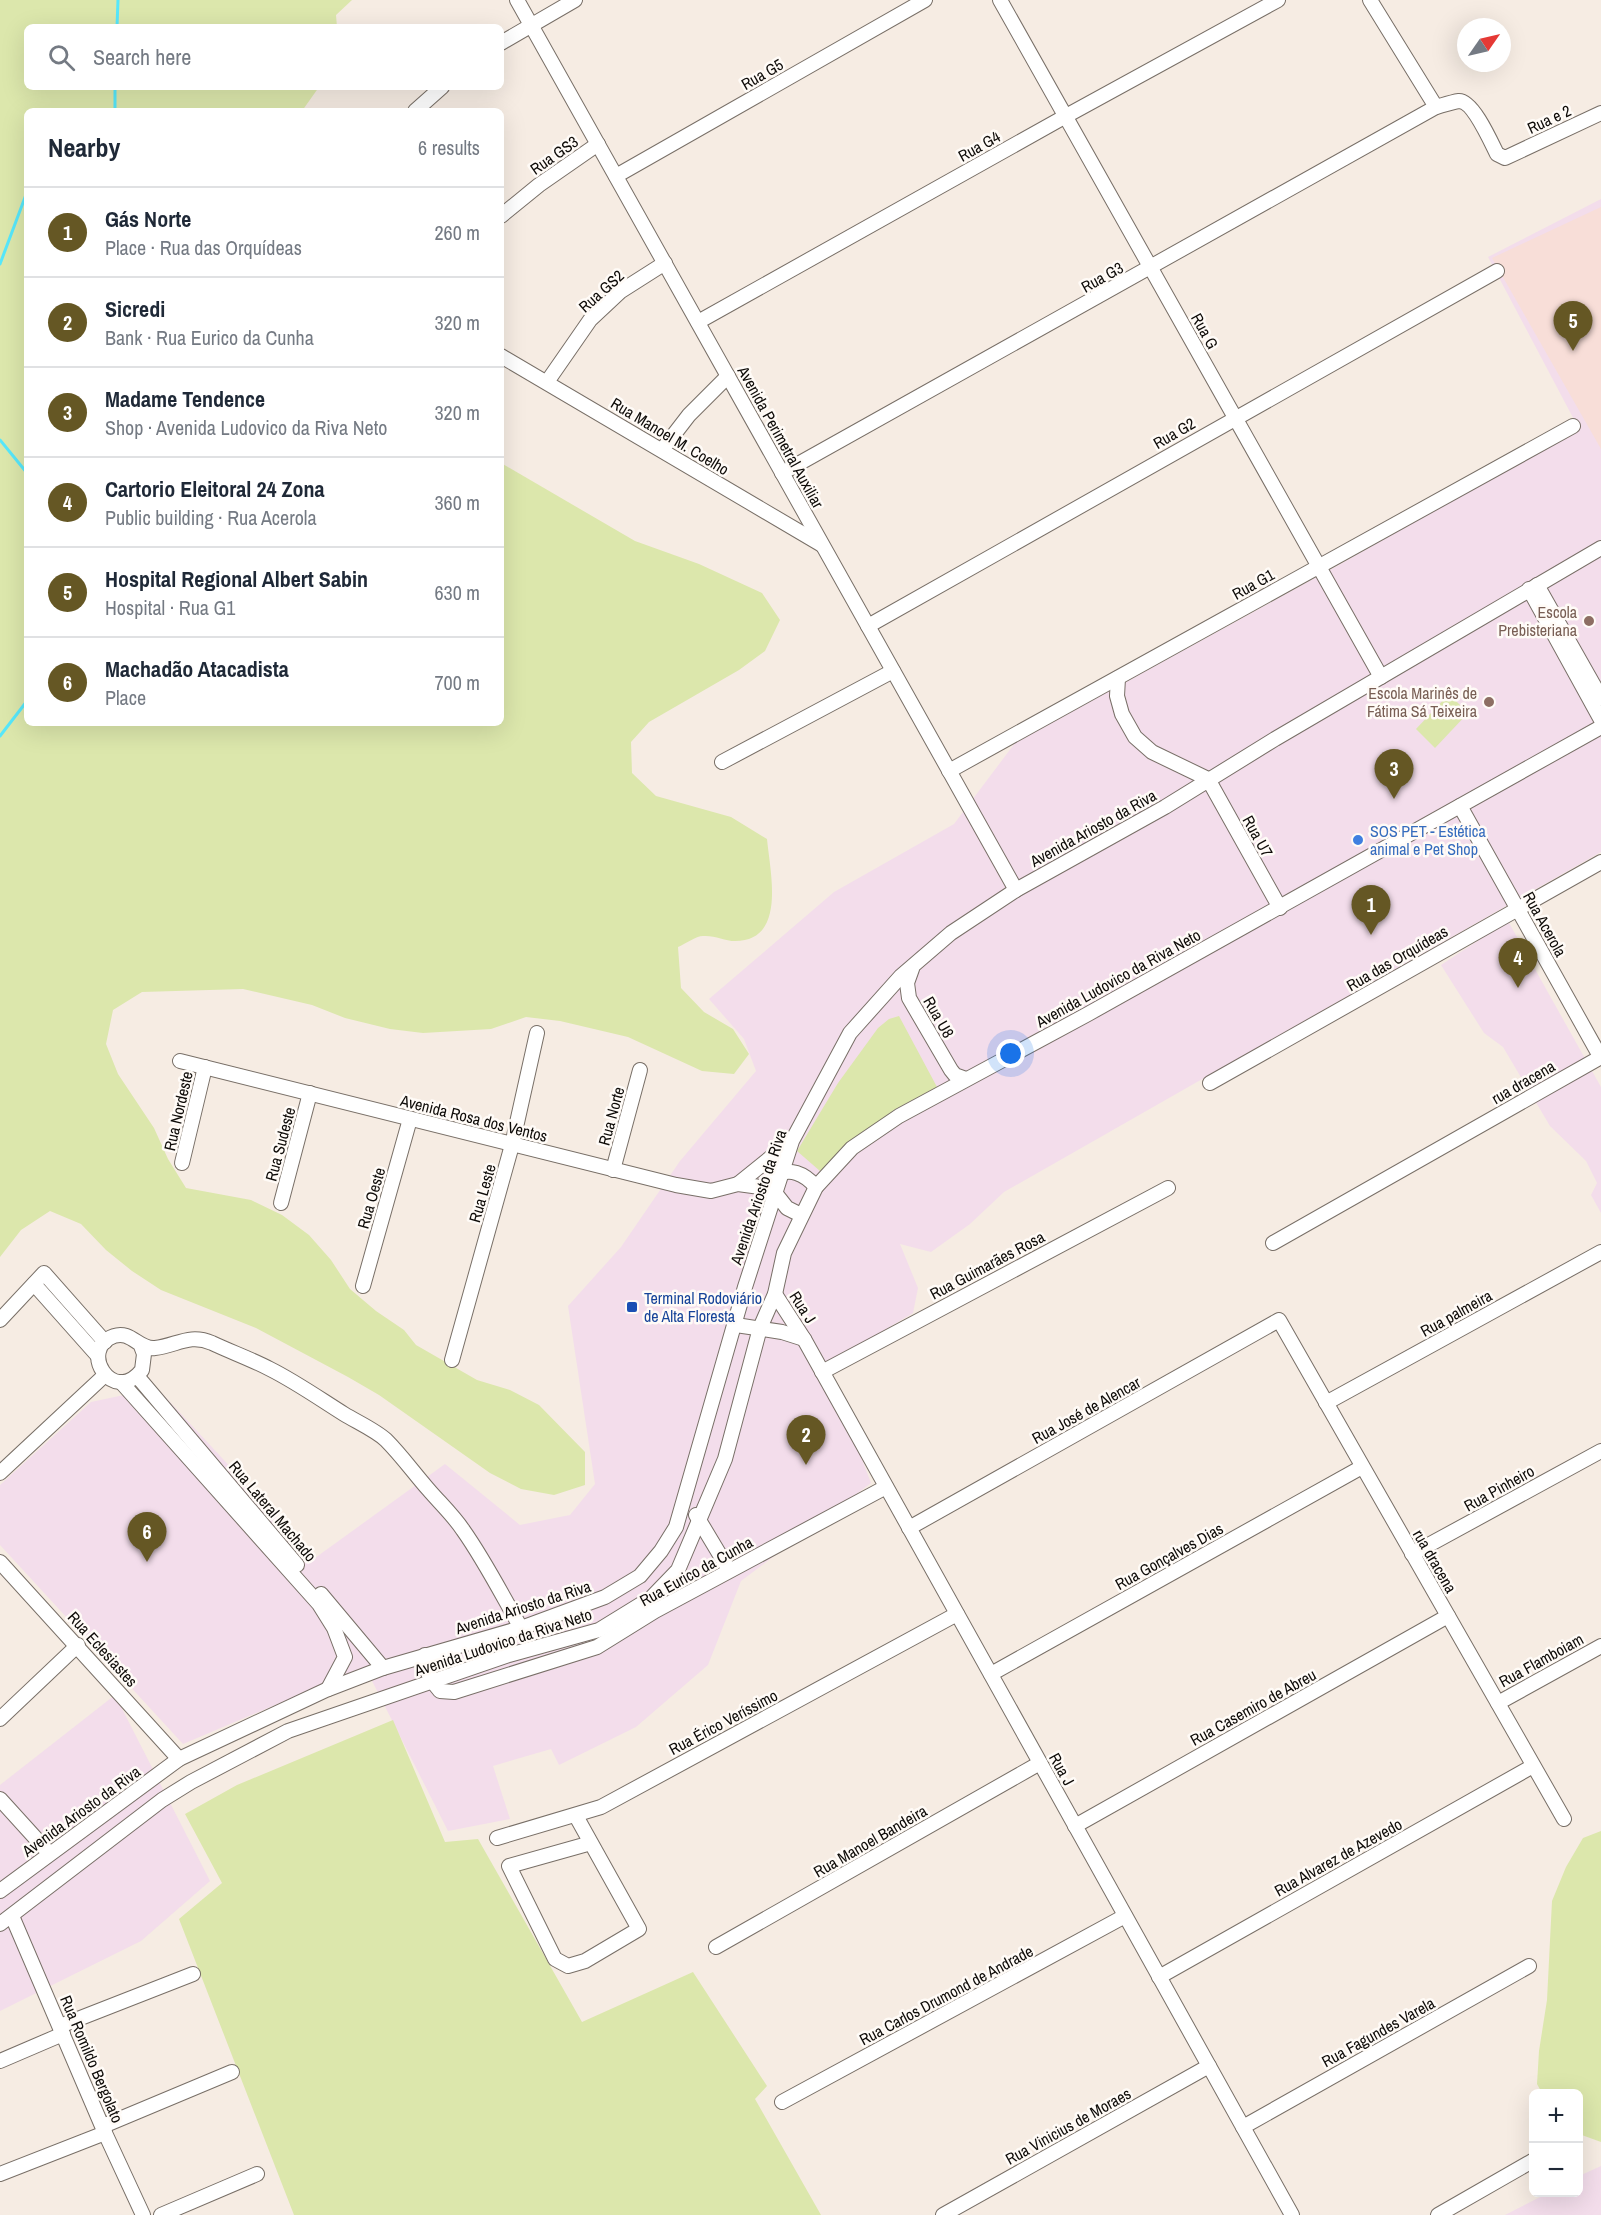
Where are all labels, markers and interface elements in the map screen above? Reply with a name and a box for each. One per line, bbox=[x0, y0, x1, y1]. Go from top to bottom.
north arrow bbox=[1457, 18, 1511, 72]
search box bbox=[24, 24, 504, 90]
icon: search bbox=[45, 41, 78, 74]
text: Search here bbox=[93, 42, 191, 72]
street label: Rua G5 bbox=[737, 53, 787, 95]
street label: Rua e 2 bbox=[1524, 99, 1574, 139]
street label: Rua G4 bbox=[954, 125, 1004, 167]
text: Nearby bbox=[48, 130, 120, 165]
street label: Rua GS3 bbox=[526, 131, 582, 179]
text: 6 results bbox=[418, 134, 480, 161]
text: Gás Norte bbox=[105, 204, 191, 234]
text: 1 bbox=[63, 219, 72, 246]
text: 260 m bbox=[434, 219, 480, 246]
text: Place · Rua das Orquídeas bbox=[105, 234, 302, 261]
street label: Rua G3 bbox=[1077, 256, 1127, 298]
street label: Rua GS2 bbox=[574, 265, 628, 317]
text: Sicredi bbox=[105, 294, 165, 324]
pin: 5 bbox=[1554, 302, 1592, 351]
text: 2 bbox=[63, 309, 72, 336]
text: 320 m bbox=[434, 309, 480, 336]
street label: Rua G bbox=[1186, 309, 1224, 353]
text: Bank · Rua Eurico da Cunha bbox=[105, 324, 314, 351]
street label: Avenida Perimetral Auxiliar bbox=[732, 361, 830, 513]
text: Madame Tendence bbox=[105, 384, 265, 414]
street label: Rua Manoel M. Coelho bbox=[607, 392, 733, 480]
text: 3 bbox=[63, 399, 72, 426]
text: 320 m bbox=[434, 399, 480, 426]
street label: Rua G2 bbox=[1149, 412, 1199, 454]
text: Shop · Avenida Ludovico da Riva Neto bbox=[105, 414, 387, 441]
text: Cartorio Eleitoral 24 Zona bbox=[105, 474, 325, 504]
text: 4 bbox=[63, 489, 72, 516]
text: 360 m bbox=[434, 489, 480, 516]
text: Public building · Rua Acerola bbox=[105, 504, 317, 531]
street label: Rua G1 bbox=[1228, 563, 1279, 605]
text: Hospital Regional Albert Sabin bbox=[105, 564, 368, 594]
text: 5 bbox=[63, 579, 72, 606]
text: 630 m bbox=[434, 579, 480, 606]
text: Hospital · Rua G1 bbox=[105, 594, 235, 621]
place label: Escola Prebisteriana bbox=[1498, 601, 1578, 641]
marker: Escola Prebisteriana bbox=[1582, 614, 1596, 628]
text: Machadão Atacadista bbox=[105, 654, 289, 684]
text: 6 bbox=[63, 669, 72, 696]
text: 700 m bbox=[434, 669, 480, 696]
place label: Escola Marinês de Fátima Sá Teixeira bbox=[1367, 682, 1478, 722]
text: Place bbox=[105, 684, 146, 711]
marker: Escola Marinês de Fátima Sá Teixeira bbox=[1482, 695, 1496, 709]
pin: 3 bbox=[1374, 750, 1414, 799]
street label: Avenida Ariosto da Riva bbox=[1025, 784, 1161, 872]
street label: Rua U7 bbox=[1238, 811, 1278, 861]
place label: SOS PET - Estética animal e Pet Shop bbox=[1370, 820, 1486, 860]
marker: SOS PET - Estética animal e Pet Shop bbox=[1351, 833, 1365, 847]
pin: 1 bbox=[1352, 886, 1390, 935]
street label: Rua Acerola bbox=[1518, 887, 1572, 961]
street label: Rua das Orquídeas bbox=[1342, 920, 1452, 996]
street label: Avenida Ludovico da Riva Neto bbox=[1031, 924, 1204, 1033]
pin: 4 bbox=[1498, 938, 1538, 988]
street label: Rua U8 bbox=[918, 992, 960, 1042]
your location bbox=[996, 1039, 1025, 1068]
street label: rua dracena bbox=[1487, 1055, 1559, 1109]
street label: Rua Nordeste bbox=[158, 1069, 198, 1153]
street label: Rua Norte bbox=[593, 1084, 629, 1148]
street label: Avenida Rosa dos Ventos bbox=[397, 1089, 550, 1147]
street label: Rua Sudeste bbox=[260, 1105, 300, 1183]
street label: Avenida Ariosto da Riva bbox=[724, 1126, 792, 1268]
street label: Rua Leste bbox=[463, 1161, 501, 1225]
street label: Rua Oeste bbox=[352, 1165, 390, 1231]
street label: Rua Guimarães Rosa bbox=[926, 1225, 1049, 1304]
street label: Rua palmeira bbox=[1416, 1284, 1496, 1342]
place label: Terminal Rodoviário de Alta Floresta bbox=[644, 1287, 762, 1327]
street label: Rua J bbox=[784, 1287, 822, 1327]
marker: Terminal Rodoviário de Alta Floresta bbox=[625, 1300, 639, 1314]
street label: Rua José de Alencar bbox=[1028, 1371, 1145, 1449]
pin: 2 bbox=[786, 1416, 826, 1465]
street label: Rua Lateral Machado bbox=[224, 1456, 322, 1566]
street label: Rua Pinheiro bbox=[1460, 1460, 1538, 1516]
pin: 6 bbox=[128, 1512, 166, 1562]
street label: Rua Gonçalves Dias bbox=[1111, 1517, 1227, 1595]
street label: rua dracena bbox=[1408, 1525, 1462, 1597]
street label: Rua Eurico da Cunha bbox=[635, 1530, 757, 1611]
street label: Avenida Ariosto da Riva bbox=[451, 1574, 594, 1640]
street label: Avenida Ludovico da Riva Neto bbox=[411, 1603, 594, 1681]
street label: Rua Eclesiastes bbox=[63, 1606, 143, 1692]
street label: Rua Flamboiam bbox=[1495, 1628, 1587, 1692]
street label: Rua Casemiro de Abreu bbox=[1186, 1663, 1320, 1751]
street label: Rua Érico Veríssimo bbox=[665, 1684, 781, 1760]
street label: Rua J bbox=[1044, 1749, 1080, 1789]
street label: Avenida Ariosto da Riva bbox=[17, 1760, 145, 1862]
street label: Rua Manoel Bandeira bbox=[809, 1799, 931, 1882]
street label: Rua Alvarez de Azevedo bbox=[1270, 1813, 1406, 1901]
street label: Rua Carlos Drumond de Andrade bbox=[855, 1940, 1037, 2050]
street label: Rua Fagundes Varela bbox=[1318, 1991, 1439, 2072]
street label: Rua Romildo Bergolato bbox=[55, 1992, 129, 2126]
street label: Rua Vinicius de Moraes bbox=[1001, 2082, 1135, 2170]
map controls bbox=[1529, 2089, 1583, 2197]
button: + bbox=[1529, 2089, 1583, 2143]
button: − bbox=[1529, 2143, 1583, 2197]

